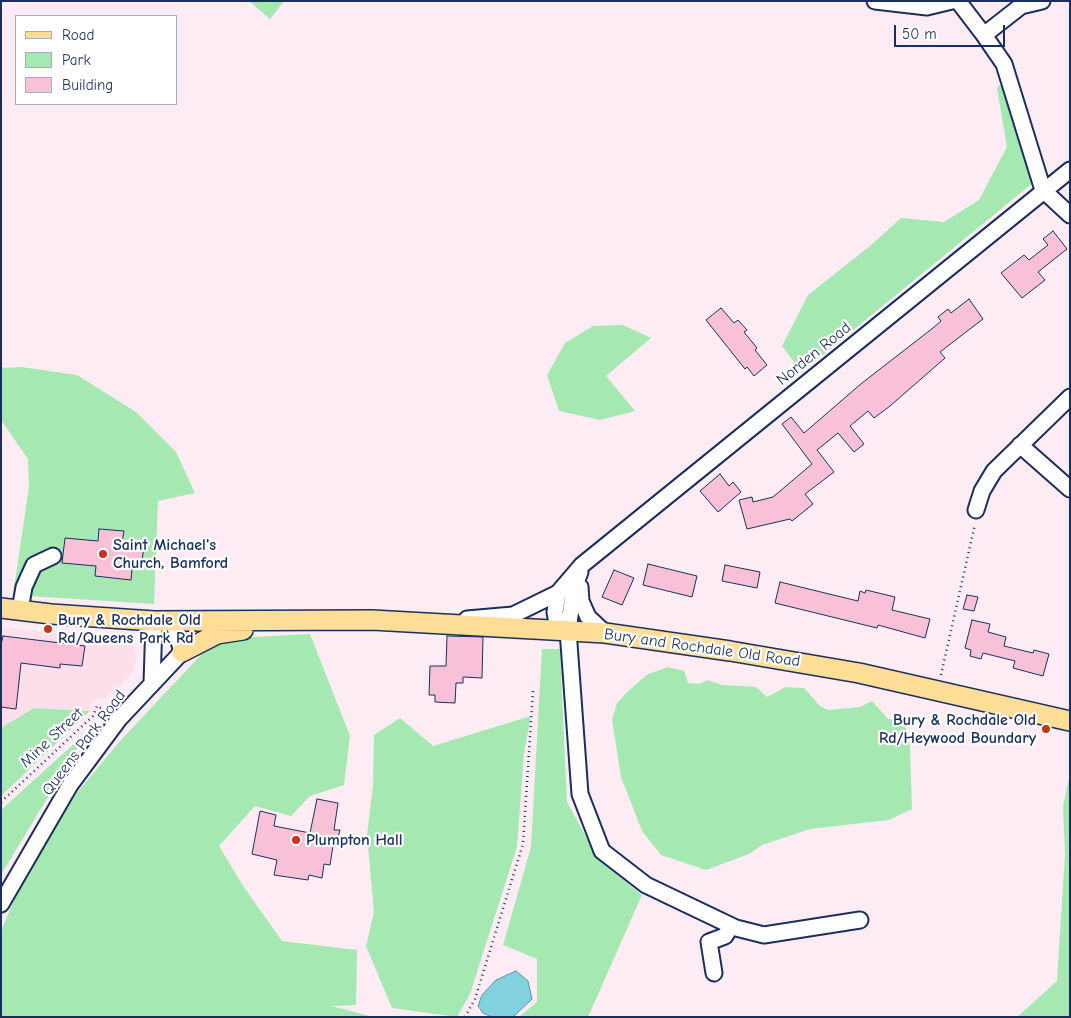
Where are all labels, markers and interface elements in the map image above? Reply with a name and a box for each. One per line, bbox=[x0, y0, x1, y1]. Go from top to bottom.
legend bbox=[15, 15, 178, 105]
scale bar bbox=[896, 15, 1007, 47]
text: 50 m bbox=[902, 25, 937, 43]
text: Road bbox=[62, 26, 94, 44]
text: Park bbox=[62, 51, 91, 69]
text: Building bbox=[62, 76, 113, 94]
street label: Norden Road bbox=[773, 318, 855, 390]
place label: Saint Michael's Church, Bamford bbox=[113, 535, 228, 573]
marker: Saint Michael's Church, Bamford bbox=[97, 548, 109, 560]
place label: Bury & Rochdale Old Rd/Queens Park Rd bbox=[58, 610, 201, 648]
marker: Bury & Rochdale Old Rd/Queens Park Rd bbox=[42, 623, 54, 635]
street label: Bury and Rochdale Old Road bbox=[603, 625, 801, 671]
street label: Queens Park Road bbox=[38, 687, 130, 799]
street label: Mine Street bbox=[16, 704, 88, 772]
place label: Bury & Rochdale Old Rd/Heywood Boundary bbox=[879, 710, 1036, 748]
marker: Bury & Rochdale Old Rd/Heywood Boundary bbox=[1040, 723, 1052, 735]
place label: Plumpton Hall bbox=[306, 830, 403, 850]
marker: Plumpton Hall bbox=[290, 834, 302, 846]

